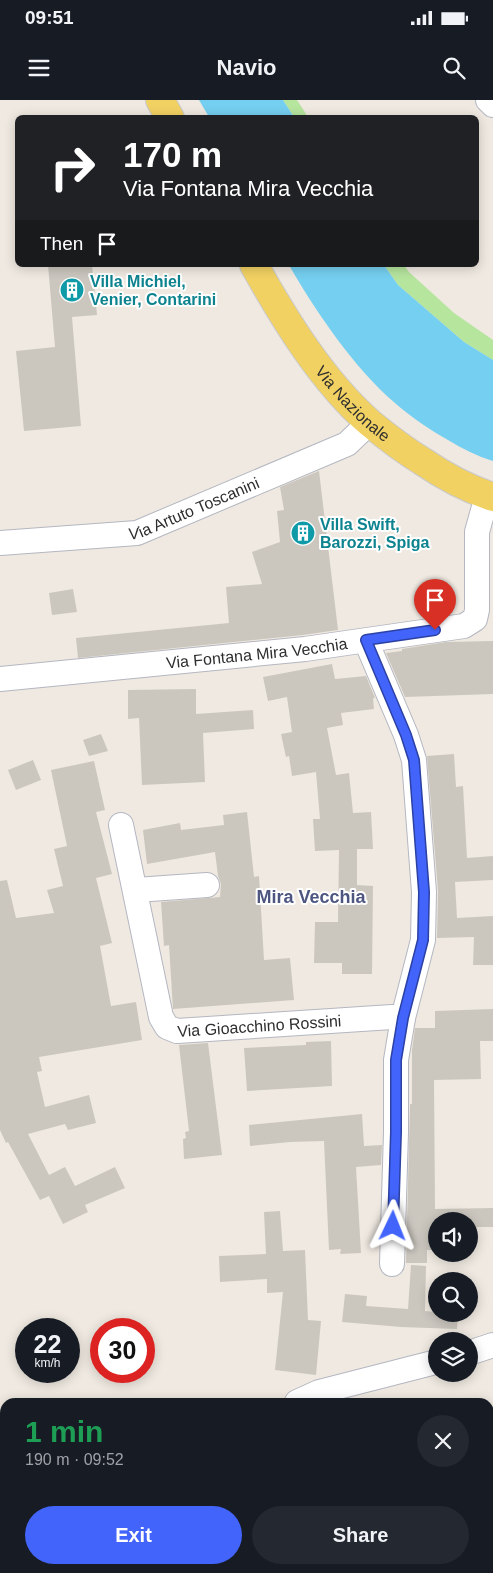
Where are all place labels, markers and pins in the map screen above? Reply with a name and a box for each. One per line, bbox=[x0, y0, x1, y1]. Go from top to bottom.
place label: Villa Michiel, Venier, Contarini bbox=[90, 273, 216, 308]
building icon: Villa Michiel, Venier, Contarini bbox=[59, 277, 85, 303]
place label: Villa Swift, Barozzi, Spiga bbox=[320, 516, 429, 551]
building icon: Villa Swift, Barozzi, Spiga bbox=[290, 520, 316, 546]
pin bbox=[414, 579, 456, 630]

